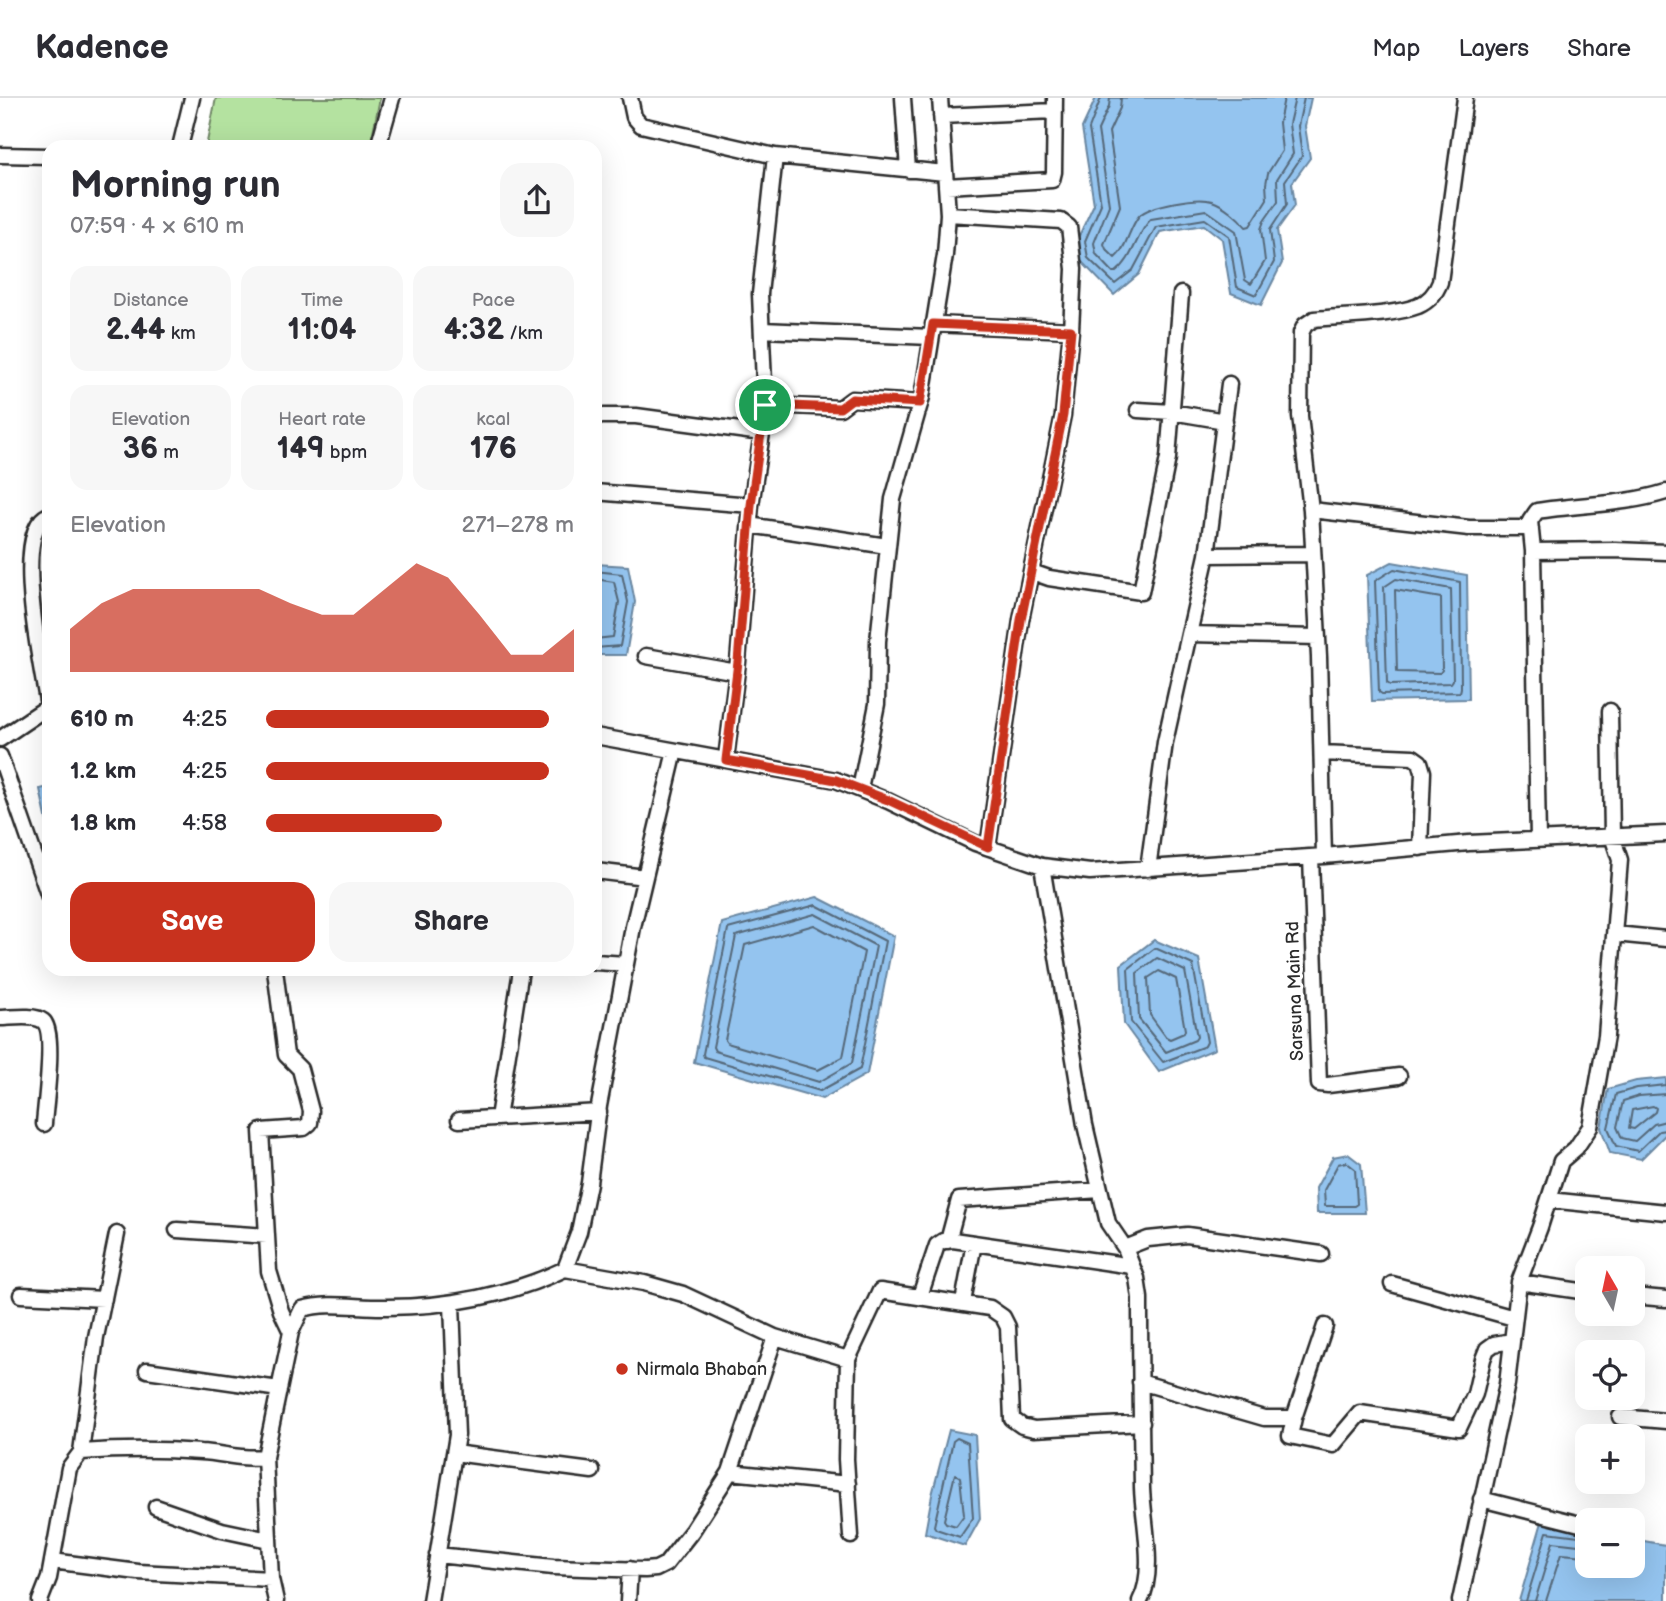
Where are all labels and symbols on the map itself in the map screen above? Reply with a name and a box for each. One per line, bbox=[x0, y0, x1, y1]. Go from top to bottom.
pin bbox=[735, 375, 795, 435]
street label: Sarsuna Main Rd bbox=[1282, 921, 1308, 1061]
north arrow bbox=[1575, 1256, 1645, 1326]
place label: Nirmala Bhaban bbox=[636, 1359, 767, 1380]
marker: Nirmala Bhaban bbox=[614, 1361, 630, 1377]

